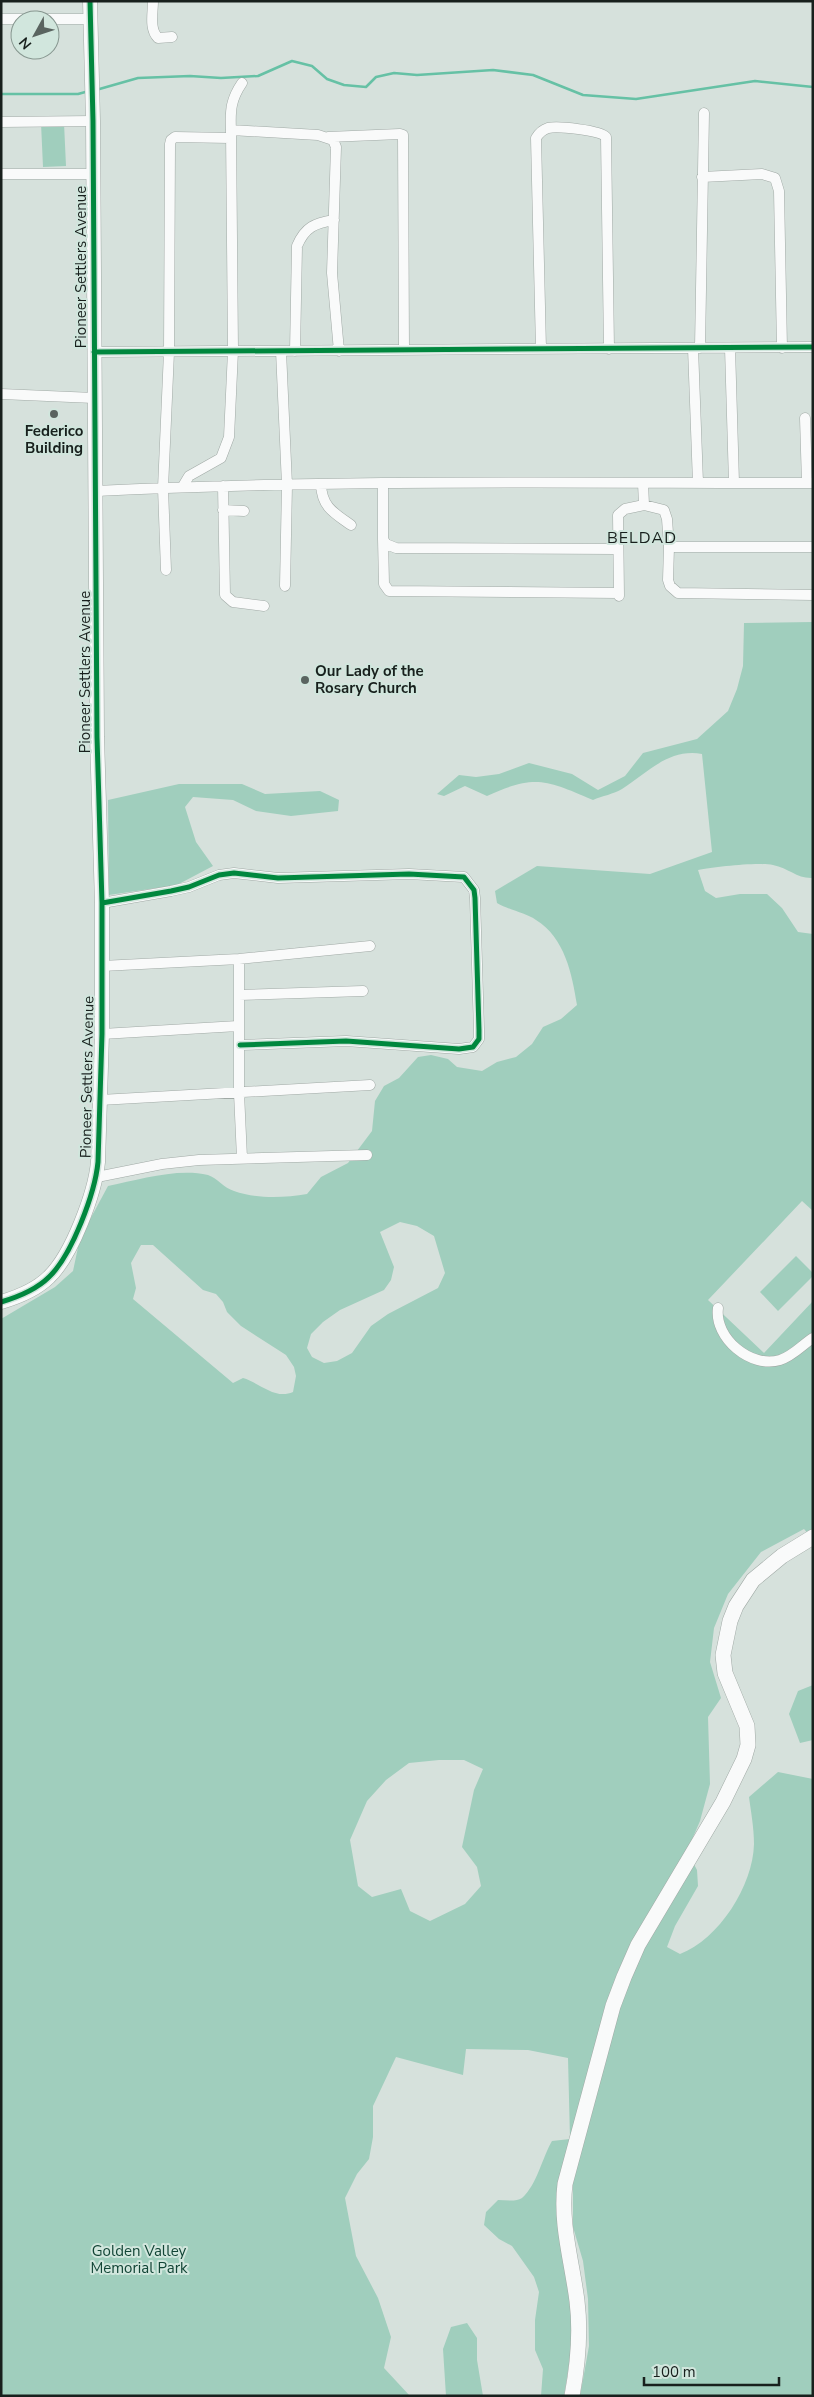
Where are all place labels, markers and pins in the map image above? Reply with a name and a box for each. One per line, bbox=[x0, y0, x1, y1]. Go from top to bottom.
marker: Federico Building bbox=[48, 408, 60, 420]
place label: Federico Building bbox=[25, 421, 84, 458]
place label: Our Lady of the Rosary Church bbox=[315, 661, 424, 698]
marker: Our Lady of the Rosary Church bbox=[299, 674, 311, 686]

